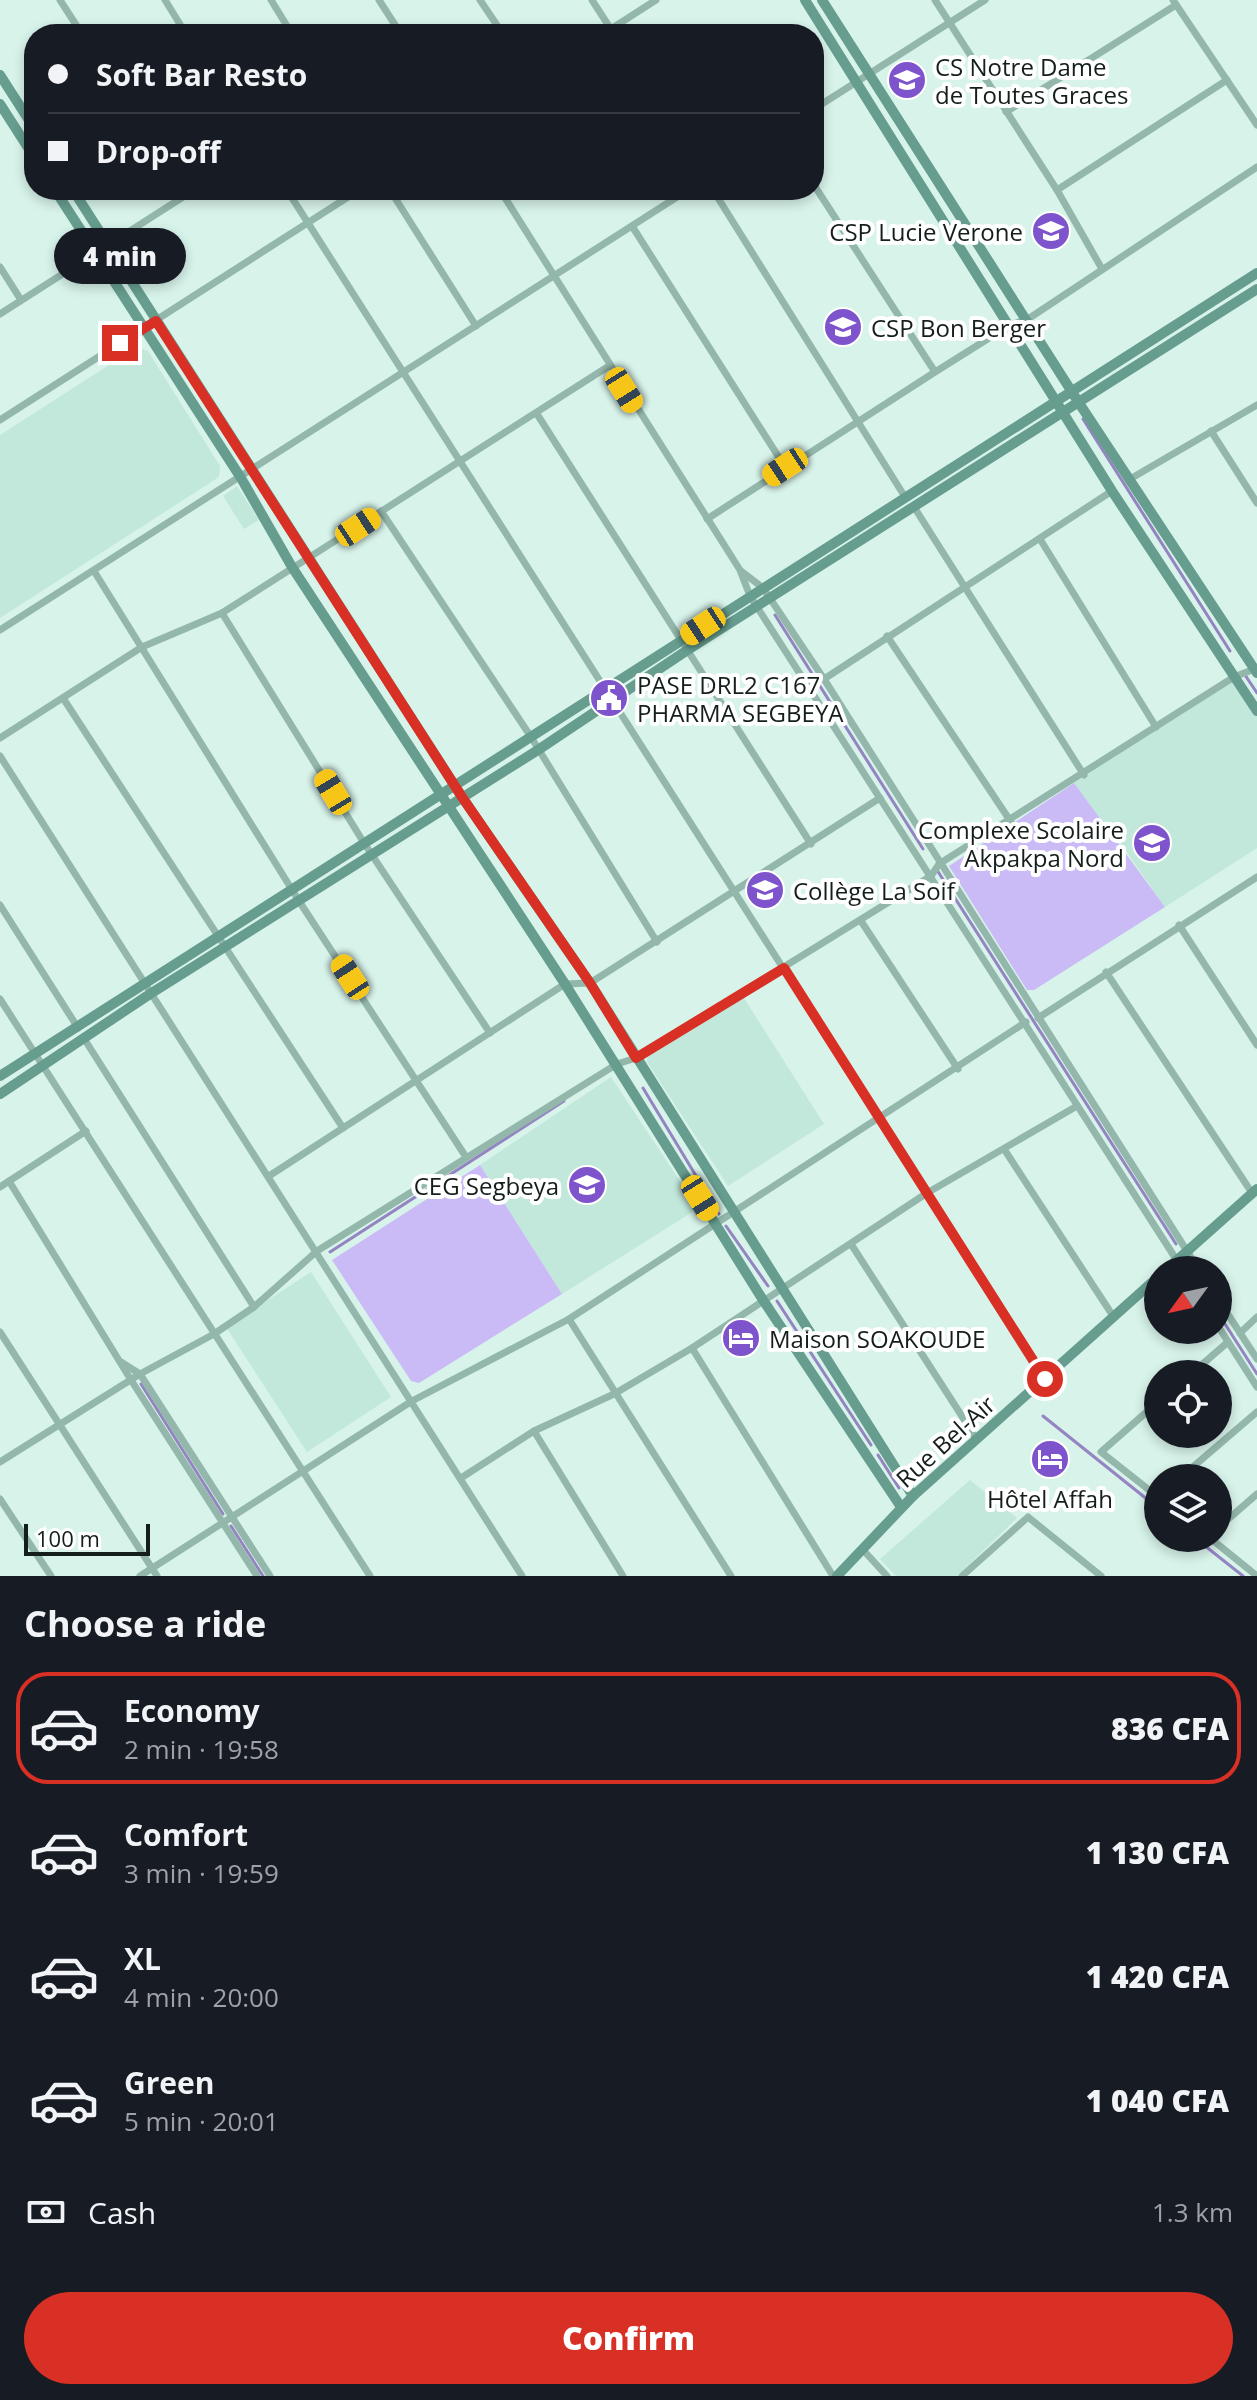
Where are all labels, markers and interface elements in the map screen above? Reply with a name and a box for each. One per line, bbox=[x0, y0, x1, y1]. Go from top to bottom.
place label: CS Notre Dame de Toutes Graces bbox=[935, 50, 1128, 111]
text: Soft Bar Resto bbox=[96, 54, 307, 95]
school or university icon: CS Notre Dame de Toutes Graces bbox=[886, 59, 928, 101]
text: Drop-off bbox=[96, 131, 221, 172]
school or university icon: CSP Lucie Verone bbox=[1030, 210, 1072, 252]
place label: CSP Lucie Verone bbox=[829, 215, 1023, 248]
callout: 4 min bbox=[54, 227, 186, 283]
text: 4 min bbox=[83, 238, 157, 274]
school or university icon: CSP Bon Berger bbox=[822, 306, 864, 348]
place label: CSP Bon Berger bbox=[871, 311, 1046, 344]
route end bbox=[102, 325, 138, 361]
car bbox=[601, 363, 647, 417]
car bbox=[758, 444, 812, 490]
car bbox=[331, 504, 385, 550]
car bbox=[676, 603, 730, 649]
place label: PASE DRL2 C167 PHARMA SEGBEYA bbox=[637, 668, 844, 729]
public building icon: PASE DRL2 C167 PHARMA SEGBEYA bbox=[588, 677, 630, 719]
car bbox=[310, 765, 356, 819]
place label: Complexe Scolaire Akpakpa Nord bbox=[918, 813, 1124, 874]
school or university icon: Complexe Scolaire Akpakpa Nord bbox=[1131, 822, 1173, 864]
school or university icon: Collège La Soif bbox=[744, 869, 786, 911]
place label: Collège La Soif bbox=[793, 874, 957, 907]
car bbox=[327, 950, 373, 1004]
school or university icon: CEG Segbeya bbox=[566, 1164, 608, 1206]
place label: CEG Segbeya bbox=[414, 1169, 559, 1202]
car bbox=[677, 1171, 723, 1225]
north arrow bbox=[1144, 1256, 1232, 1344]
map controls bbox=[1144, 1256, 1232, 1552]
hotel icon: Maison SOAKOUDE bbox=[720, 1317, 762, 1359]
place label: Maison SOAKOUDE bbox=[769, 1322, 985, 1355]
button: locate bbox=[1144, 1360, 1232, 1448]
route start bbox=[1027, 1361, 1063, 1397]
street label: Rue Bel-Air bbox=[888, 1387, 1002, 1494]
hotel icon: Hôtel Affah bbox=[1029, 1438, 1071, 1480]
button: layers bbox=[1144, 1464, 1232, 1552]
place label: Hôtel Affah bbox=[987, 1482, 1113, 1515]
scale bar bbox=[24, 1520, 150, 1556]
text: 100 m bbox=[36, 1523, 100, 1553]
text: Choose a ride bbox=[24, 1599, 266, 1648]
text: Economy bbox=[124, 1690, 260, 1731]
icon: car bbox=[28, 1692, 100, 1764]
text: 836 CFA bbox=[1111, 1708, 1229, 1749]
text: 2 min · 19:58 bbox=[124, 1731, 279, 1767]
text: Comfort bbox=[124, 1814, 248, 1855]
icon: car bbox=[28, 1816, 100, 1888]
text: 1 130 CFA bbox=[1086, 1832, 1229, 1873]
text: 3 min · 19:59 bbox=[124, 1855, 279, 1891]
text: XL bbox=[124, 1938, 161, 1979]
icon: car bbox=[28, 1940, 100, 2012]
text: 1 420 CFA bbox=[1086, 1956, 1229, 1997]
text: 4 min · 20:00 bbox=[124, 1979, 279, 2015]
text: Green bbox=[124, 2062, 215, 2103]
icon: car bbox=[28, 2064, 100, 2136]
text: 1 040 CFA bbox=[1086, 2080, 1229, 2121]
text: 5 min · 20:01 bbox=[124, 2103, 279, 2139]
icon: cash bbox=[24, 2190, 68, 2234]
text: Cash bbox=[88, 2192, 156, 2233]
text: 1.3 km bbox=[1152, 2194, 1233, 2230]
button: Confirm bbox=[24, 2292, 1233, 2384]

